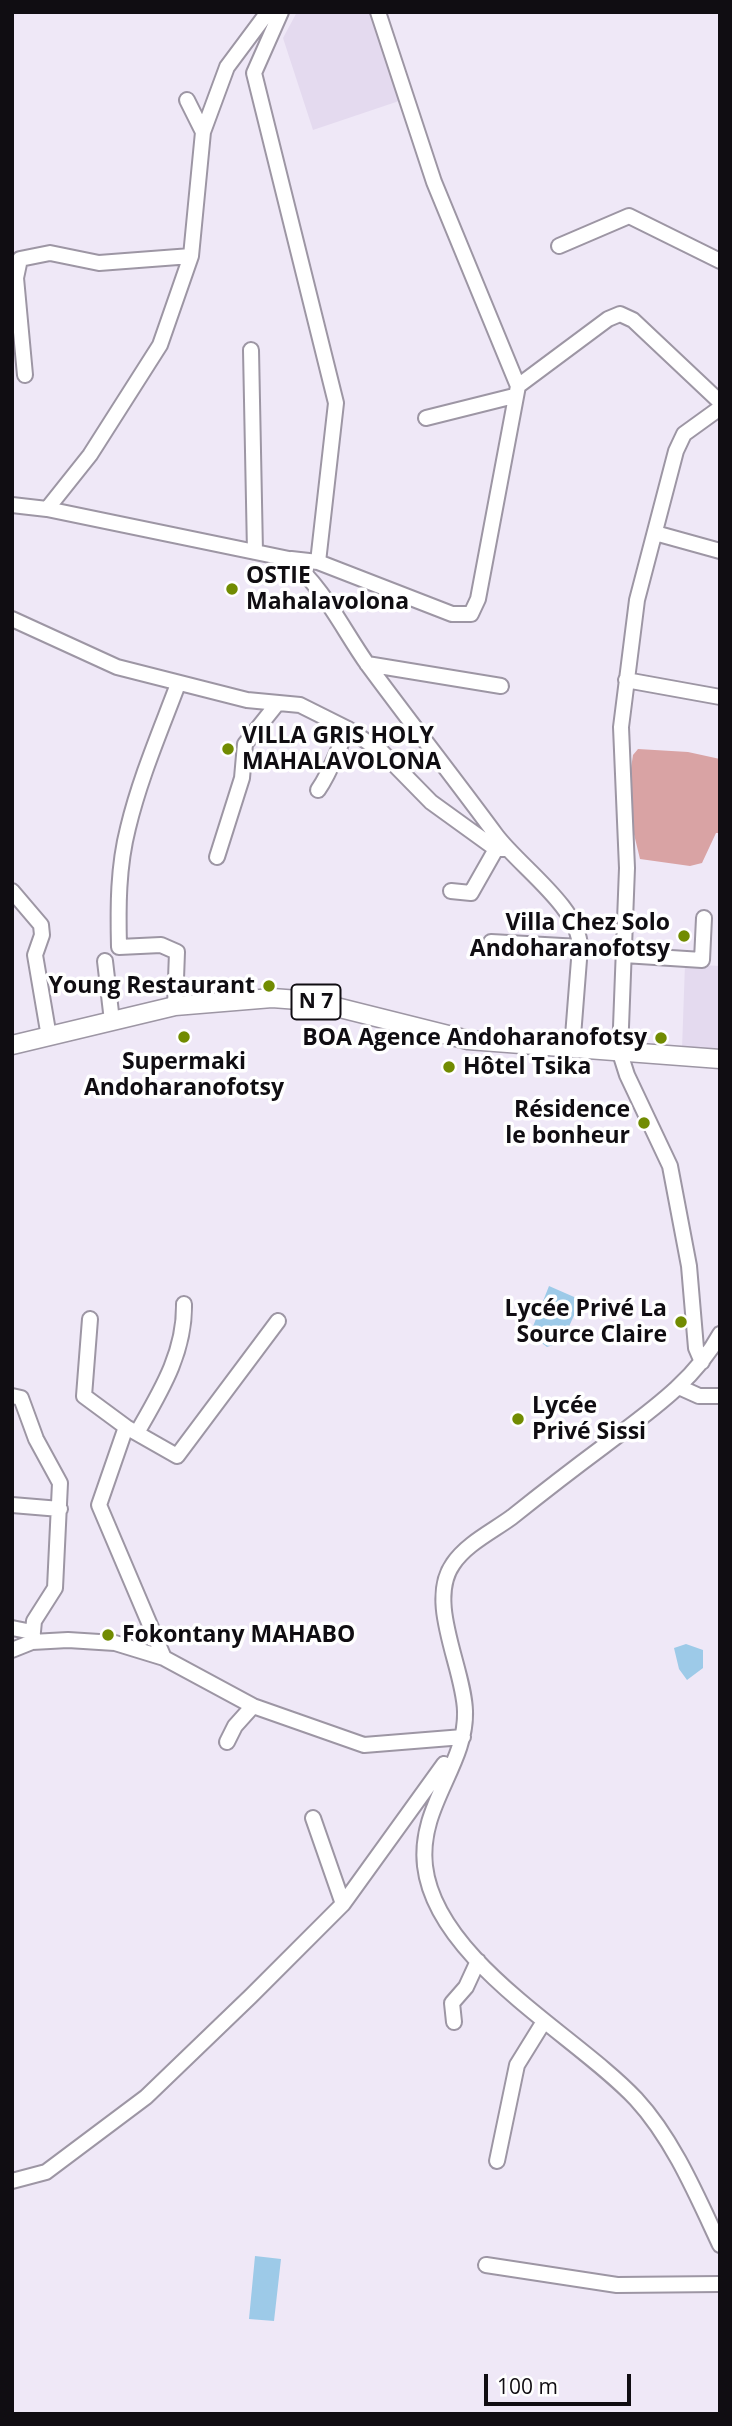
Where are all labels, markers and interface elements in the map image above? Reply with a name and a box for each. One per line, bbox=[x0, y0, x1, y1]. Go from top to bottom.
place label: OSTIE Mahalavolona bbox=[246, 562, 409, 616]
marker: OSTIE Mahalavolona bbox=[224, 581, 240, 597]
place label: VILLA GRIS HOLY MAHALAVOLONA bbox=[242, 722, 441, 776]
marker: VILLA GRIS HOLY MAHALAVOLONA bbox=[220, 741, 236, 757]
place label: Villa Chez Solo Andoharanofotsy bbox=[470, 909, 670, 963]
marker: Villa Chez Solo Andoharanofotsy bbox=[676, 928, 692, 944]
place label: Young Restaurant bbox=[49, 972, 255, 1000]
marker: Young Restaurant bbox=[261, 978, 277, 994]
road number: N 7 bbox=[292, 984, 340, 1020]
place label: BOA Agence Andoharanofotsy bbox=[302, 1024, 647, 1052]
marker: Supermaki Andoharanofotsy bbox=[176, 1029, 192, 1045]
marker: BOA Agence Andoharanofotsy bbox=[653, 1030, 669, 1046]
place label: Supermaki Andoharanofotsy bbox=[84, 1048, 284, 1102]
place label: Hôtel Tsika bbox=[463, 1053, 591, 1081]
marker: Hôtel Tsika bbox=[441, 1059, 457, 1075]
place label: Résidence le bonheur bbox=[505, 1096, 630, 1150]
marker: Résidence le bonheur bbox=[636, 1115, 652, 1131]
place label: Lycée Privé La Source Claire bbox=[505, 1295, 667, 1349]
marker: Lycée Privé La Source Claire bbox=[673, 1314, 689, 1330]
place label: Lycée Privé Sissi bbox=[532, 1392, 646, 1446]
marker: Lycée Privé Sissi bbox=[510, 1411, 526, 1427]
place label: Fokontany MAHABO bbox=[122, 1621, 355, 1649]
marker: Fokontany MAHABO bbox=[100, 1627, 116, 1643]
scale bar bbox=[487, 2360, 634, 2404]
text: 100 m bbox=[497, 2372, 558, 2400]

